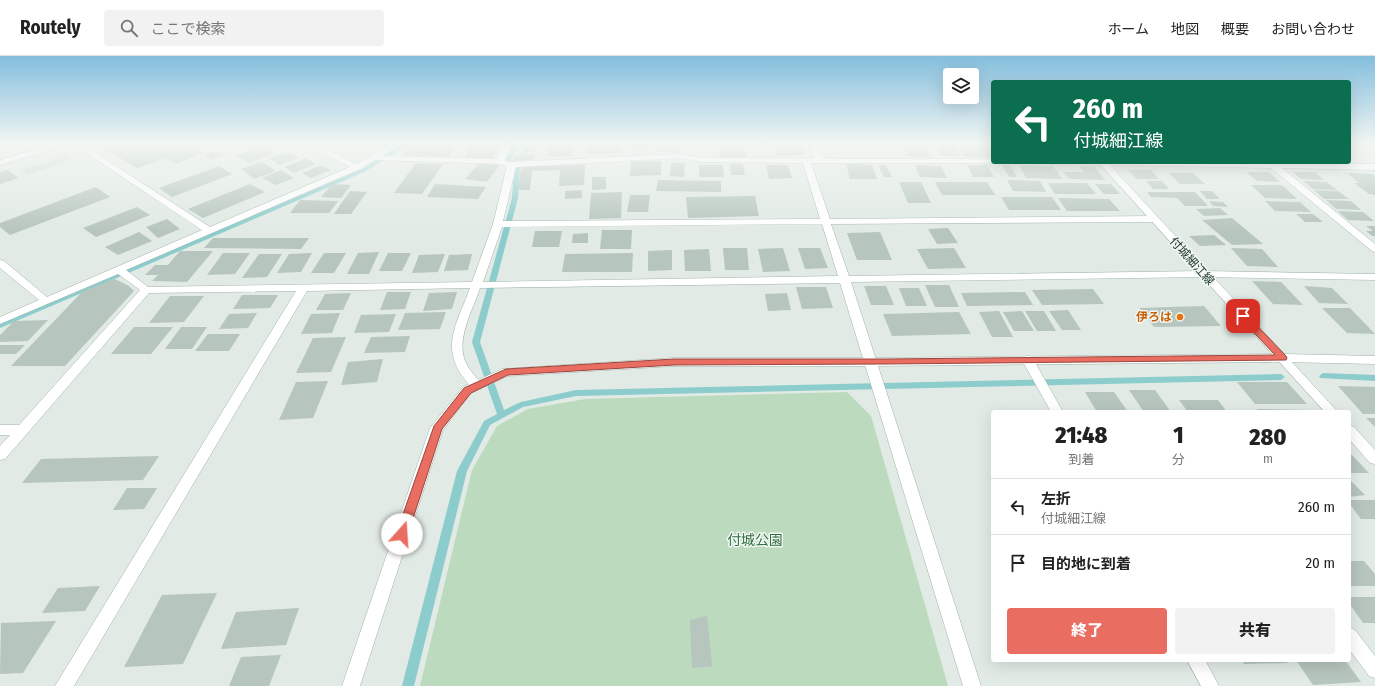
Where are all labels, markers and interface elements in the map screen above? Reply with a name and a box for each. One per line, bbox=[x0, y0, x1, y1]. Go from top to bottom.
search box bbox=[104, 10, 384, 46]
text: Routely bbox=[20, 16, 80, 39]
icon: search bbox=[118, 17, 140, 39]
text: ここで検索 bbox=[150, 20, 225, 38]
text: ホーム bbox=[1107, 21, 1149, 38]
text: 地図 bbox=[1171, 21, 1199, 38]
text: 概要 bbox=[1221, 21, 1249, 38]
text: お問い合わせ bbox=[1271, 21, 1355, 38]
map controls bbox=[943, 68, 979, 104]
button: layers bbox=[943, 68, 979, 104]
text: 260 m bbox=[1073, 92, 1143, 125]
icon: left bbox=[1007, 96, 1059, 148]
text: 付城細江線 bbox=[1073, 130, 1163, 152]
street label: 付城細江線 bbox=[1167, 234, 1217, 288]
pin bbox=[1226, 299, 1260, 333]
icon: arrive bbox=[1232, 305, 1254, 327]
place label: 伊ろは bbox=[1136, 310, 1172, 324]
marker: 伊ろは bbox=[1175, 312, 1185, 322]
text: 21:48 bbox=[1055, 421, 1108, 449]
text: 1 bbox=[1173, 421, 1184, 449]
text: 280 bbox=[1249, 423, 1287, 451]
text: m bbox=[1263, 451, 1273, 466]
text: 到着 bbox=[1068, 452, 1094, 467]
text: 分 bbox=[1172, 452, 1185, 467]
text: 左折 bbox=[1041, 490, 1071, 508]
icon: left bbox=[1007, 496, 1029, 518]
text: 260 m bbox=[1298, 498, 1335, 516]
text: 付城細江線 bbox=[1041, 511, 1106, 526]
position arrow bbox=[381, 513, 423, 555]
park label: 付城公園 bbox=[727, 532, 783, 549]
icon: arrive bbox=[1007, 552, 1029, 574]
text: 20 m bbox=[1306, 554, 1335, 572]
text: 目的地に到着 bbox=[1041, 555, 1131, 573]
button: 終了 bbox=[1007, 608, 1167, 654]
button: 共有 bbox=[1175, 608, 1335, 654]

